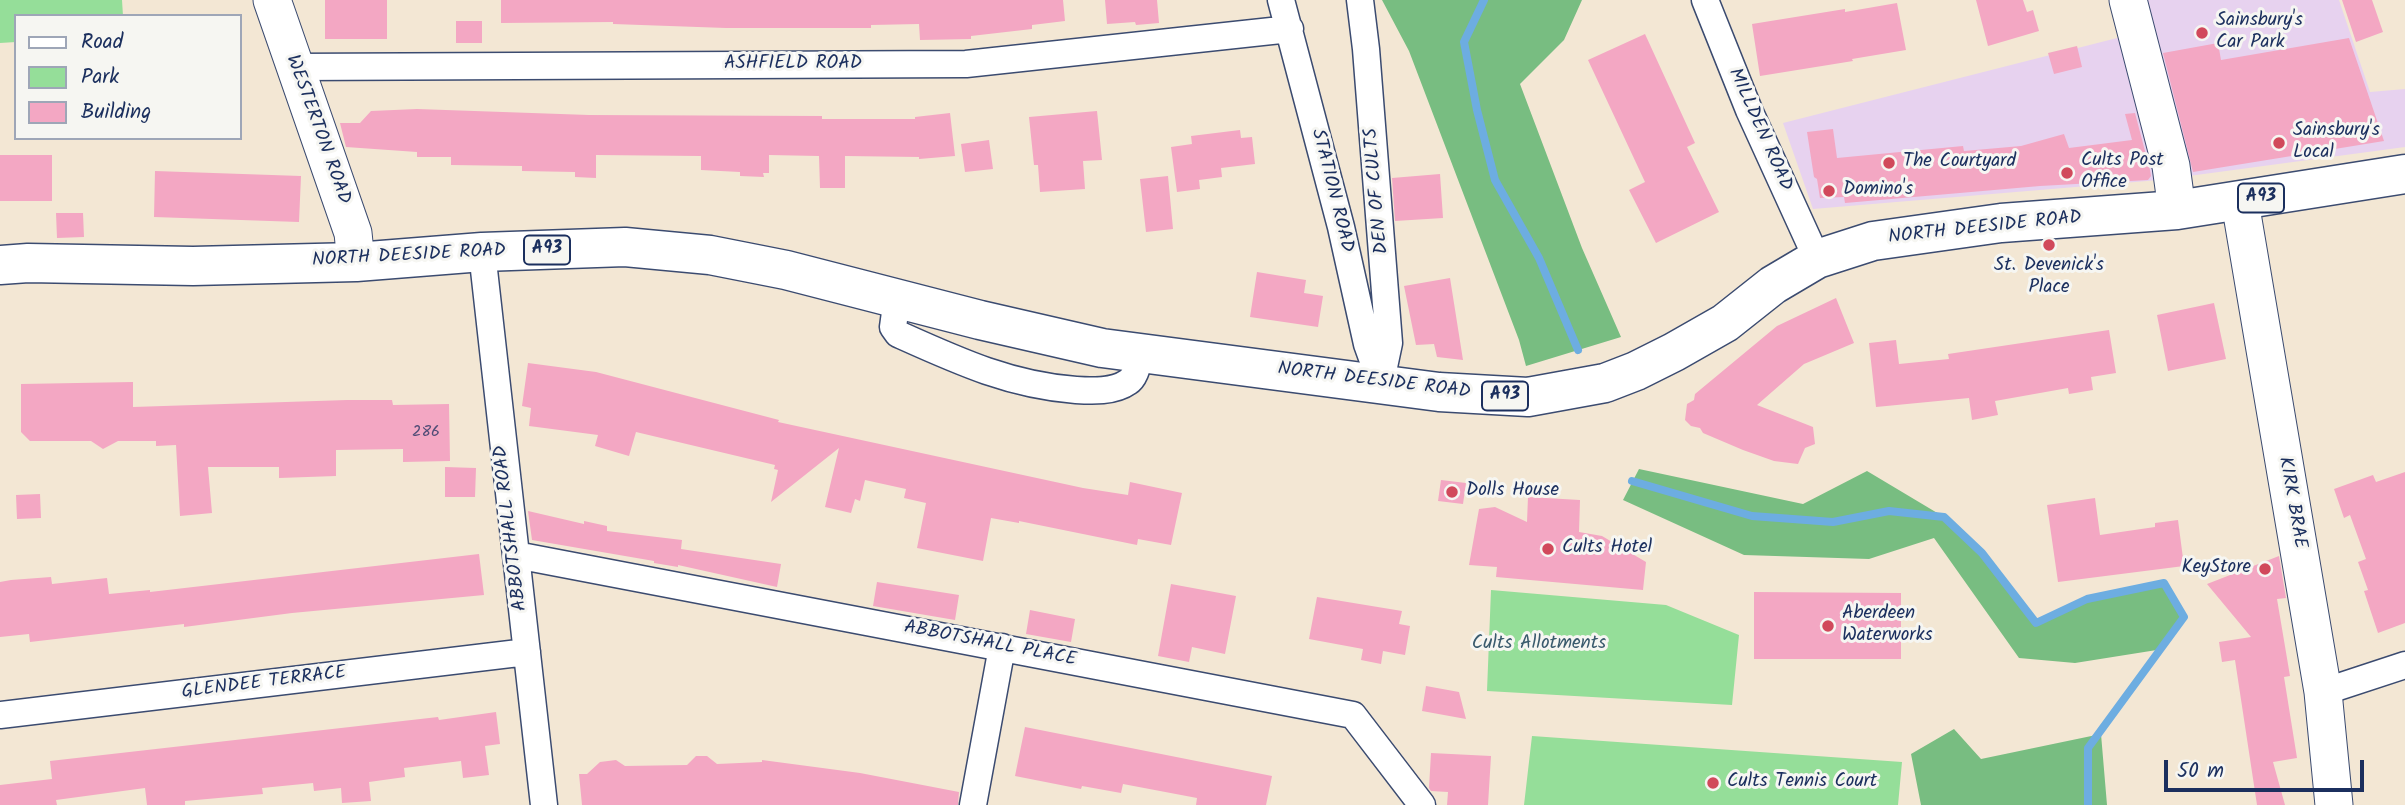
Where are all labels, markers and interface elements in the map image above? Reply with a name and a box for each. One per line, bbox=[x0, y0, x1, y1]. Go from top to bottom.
place label: Sainsbury's Car Park bbox=[2216, 11, 2303, 55]
legend bbox=[14, 14, 242, 140]
marker: Sainsbury's Car Park bbox=[2194, 25, 2210, 41]
text: Road bbox=[81, 26, 123, 59]
street label: WESTERTON ROAD bbox=[279, 52, 355, 208]
street label: ASHFIELD ROAD bbox=[724, 54, 862, 76]
text: Park bbox=[81, 61, 119, 94]
street label: MILLDEN ROAD bbox=[1722, 65, 1796, 195]
text: Building bbox=[81, 96, 151, 129]
place label: Sainsbury's Local bbox=[2293, 121, 2380, 165]
street label: STATION ROAD bbox=[1305, 127, 1357, 255]
street label: DEN OF CULTS bbox=[1361, 127, 1395, 255]
marker: Sainsbury's Local bbox=[2271, 135, 2287, 151]
place label: Cults Post Office bbox=[2081, 151, 2164, 195]
place label: The Courtyard bbox=[1903, 152, 2016, 174]
marker: The Courtyard bbox=[1881, 155, 1897, 171]
marker: Cults Post Office bbox=[2059, 165, 2075, 181]
place label: Domino's bbox=[1843, 180, 1913, 202]
marker: Domino's bbox=[1821, 183, 1837, 199]
road number: A93 bbox=[2238, 183, 2284, 212]
street label: NORTH DEESIDE ROAD bbox=[1887, 208, 2083, 250]
road number: A93 bbox=[524, 236, 570, 264]
marker: St. Devenick's Place bbox=[2041, 237, 2057, 253]
street label: NORTH DEESIDE ROAD bbox=[311, 241, 507, 273]
place label: St. Devenick's Place bbox=[1994, 256, 2104, 300]
street label: NORTH DEESIDE ROAD bbox=[1276, 359, 1472, 405]
road number: A93 bbox=[1482, 382, 1528, 410]
house number: 286 bbox=[412, 423, 440, 443]
street label: ABBOTSHALL ROAD bbox=[491, 444, 533, 612]
street label: KIRK BRAE bbox=[2272, 455, 2310, 551]
place label: Dolls House bbox=[1466, 481, 1559, 503]
marker: Dolls House bbox=[1444, 484, 1460, 500]
place label: Cults Hotel bbox=[1562, 538, 1652, 560]
marker: Cults Hotel bbox=[1540, 541, 1556, 557]
place label: KeyStore bbox=[2181, 558, 2251, 580]
marker: KeyStore bbox=[2257, 561, 2273, 577]
place label: Aberdeen Waterworks bbox=[1842, 604, 1933, 648]
street label: ABBOTSHALL PLACE bbox=[902, 617, 1078, 673]
marker: Aberdeen Waterworks bbox=[1820, 618, 1836, 634]
park label: Cults Allotments bbox=[1472, 634, 1606, 656]
street label: GLENDEE TERRACE bbox=[180, 663, 348, 705]
scale bar bbox=[2167, 746, 2366, 790]
text: 50 m bbox=[2177, 755, 2224, 788]
place label: Cults Tennis Court bbox=[1727, 772, 1877, 794]
marker: Cults Tennis Court bbox=[1705, 775, 1721, 791]

